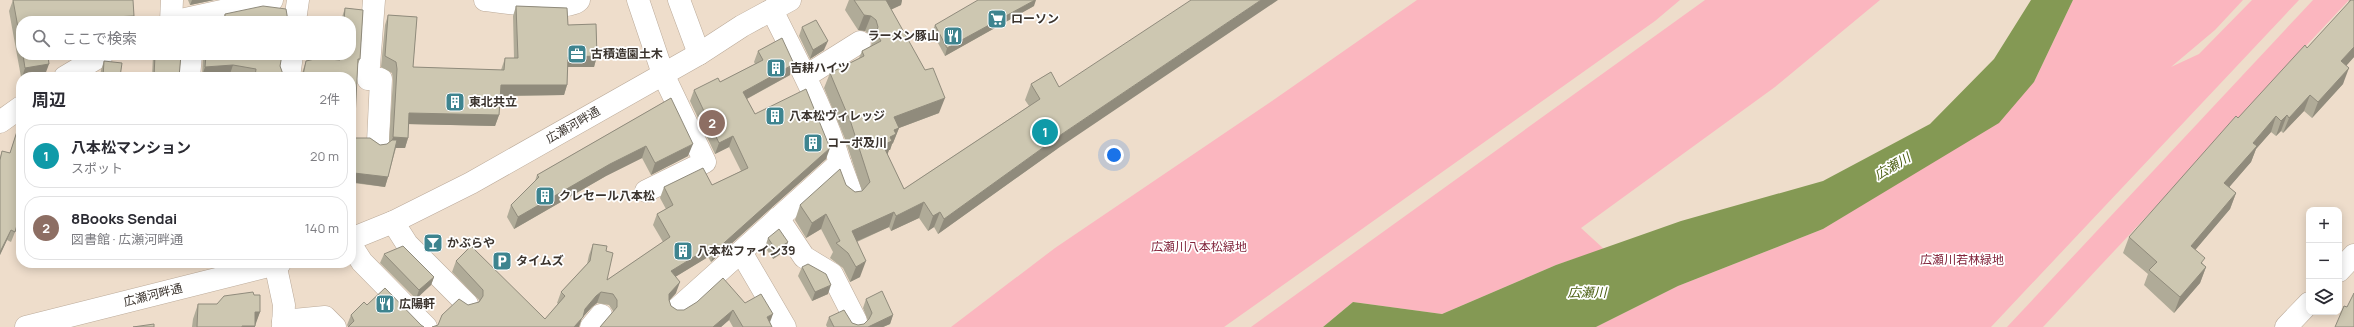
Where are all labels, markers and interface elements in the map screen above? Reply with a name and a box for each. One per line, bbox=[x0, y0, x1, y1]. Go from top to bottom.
supermarket icon: ローソン bbox=[986, 8, 1008, 30]
place label: ローソン bbox=[1011, 10, 1059, 27]
search box bbox=[16, 16, 356, 60]
restaurant icon: ラーメン豚山 bbox=[942, 25, 964, 47]
icon: search bbox=[30, 27, 52, 49]
place label: ラーメン豚山 bbox=[867, 27, 939, 44]
text: ここで検索 bbox=[62, 28, 137, 49]
office icon: 古積造園土木 bbox=[566, 43, 588, 65]
place label: 古積造園土木 bbox=[591, 45, 663, 62]
building icon: 吉耕ハイツ bbox=[765, 57, 787, 79]
place label: 吉耕ハイツ bbox=[790, 59, 850, 76]
text: 周辺 bbox=[32, 88, 66, 111]
text: 2件 bbox=[320, 90, 340, 108]
building icon: 東北共立 bbox=[444, 91, 466, 113]
place label: 東北共立 bbox=[469, 93, 517, 110]
street label: 広瀬河畔通 bbox=[543, 102, 603, 147]
building icon: 八本松ヴィレッジ bbox=[764, 105, 786, 127]
place label: 八本松ヴィレッジ bbox=[789, 107, 885, 124]
pin: 2 bbox=[699, 108, 725, 138]
pin: 1 bbox=[1032, 117, 1058, 147]
building icon: コーポ及川 bbox=[802, 132, 824, 154]
place label: コーポ及川 bbox=[827, 134, 887, 151]
text: 八本松マンション bbox=[71, 137, 191, 158]
your location bbox=[1104, 145, 1124, 165]
text: 1 bbox=[43, 147, 49, 165]
text: 20 m bbox=[310, 147, 339, 165]
water label: 広瀬川 bbox=[1871, 147, 1915, 184]
text: スポット bbox=[71, 159, 123, 177]
building icon: クレセール八本松 bbox=[534, 185, 556, 207]
place label: クレセール八本松 bbox=[559, 187, 655, 204]
map controls bbox=[2306, 207, 2342, 315]
button: + bbox=[2306, 207, 2342, 243]
text: 8Books Sendai bbox=[71, 208, 177, 229]
text: 2 bbox=[42, 219, 50, 237]
text: 140 m bbox=[305, 219, 339, 237]
text: 図書館 · 広瀬河畔通 bbox=[71, 230, 183, 248]
bar icon: かぶらや bbox=[422, 232, 444, 254]
place label: かぶらや bbox=[447, 234, 495, 251]
park label: 広瀬川八本松緑地 bbox=[1151, 238, 1247, 255]
building icon: 八本松ファイン39 bbox=[672, 240, 694, 262]
place label: 八本松ファイン39 bbox=[697, 242, 795, 259]
button: − bbox=[2306, 243, 2342, 279]
parking icon: タイムズ bbox=[491, 250, 513, 272]
park label: 広瀬川若林緑地 bbox=[1920, 251, 2004, 268]
place label: タイムズ bbox=[516, 252, 564, 269]
street label: 広瀬河畔通 bbox=[122, 279, 184, 310]
button: layers bbox=[2306, 279, 2342, 315]
water label: 広瀬川 bbox=[1567, 283, 1608, 301]
restaurant icon: 広陽軒 bbox=[374, 293, 396, 315]
place label: 広陽軒 bbox=[399, 295, 435, 312]

